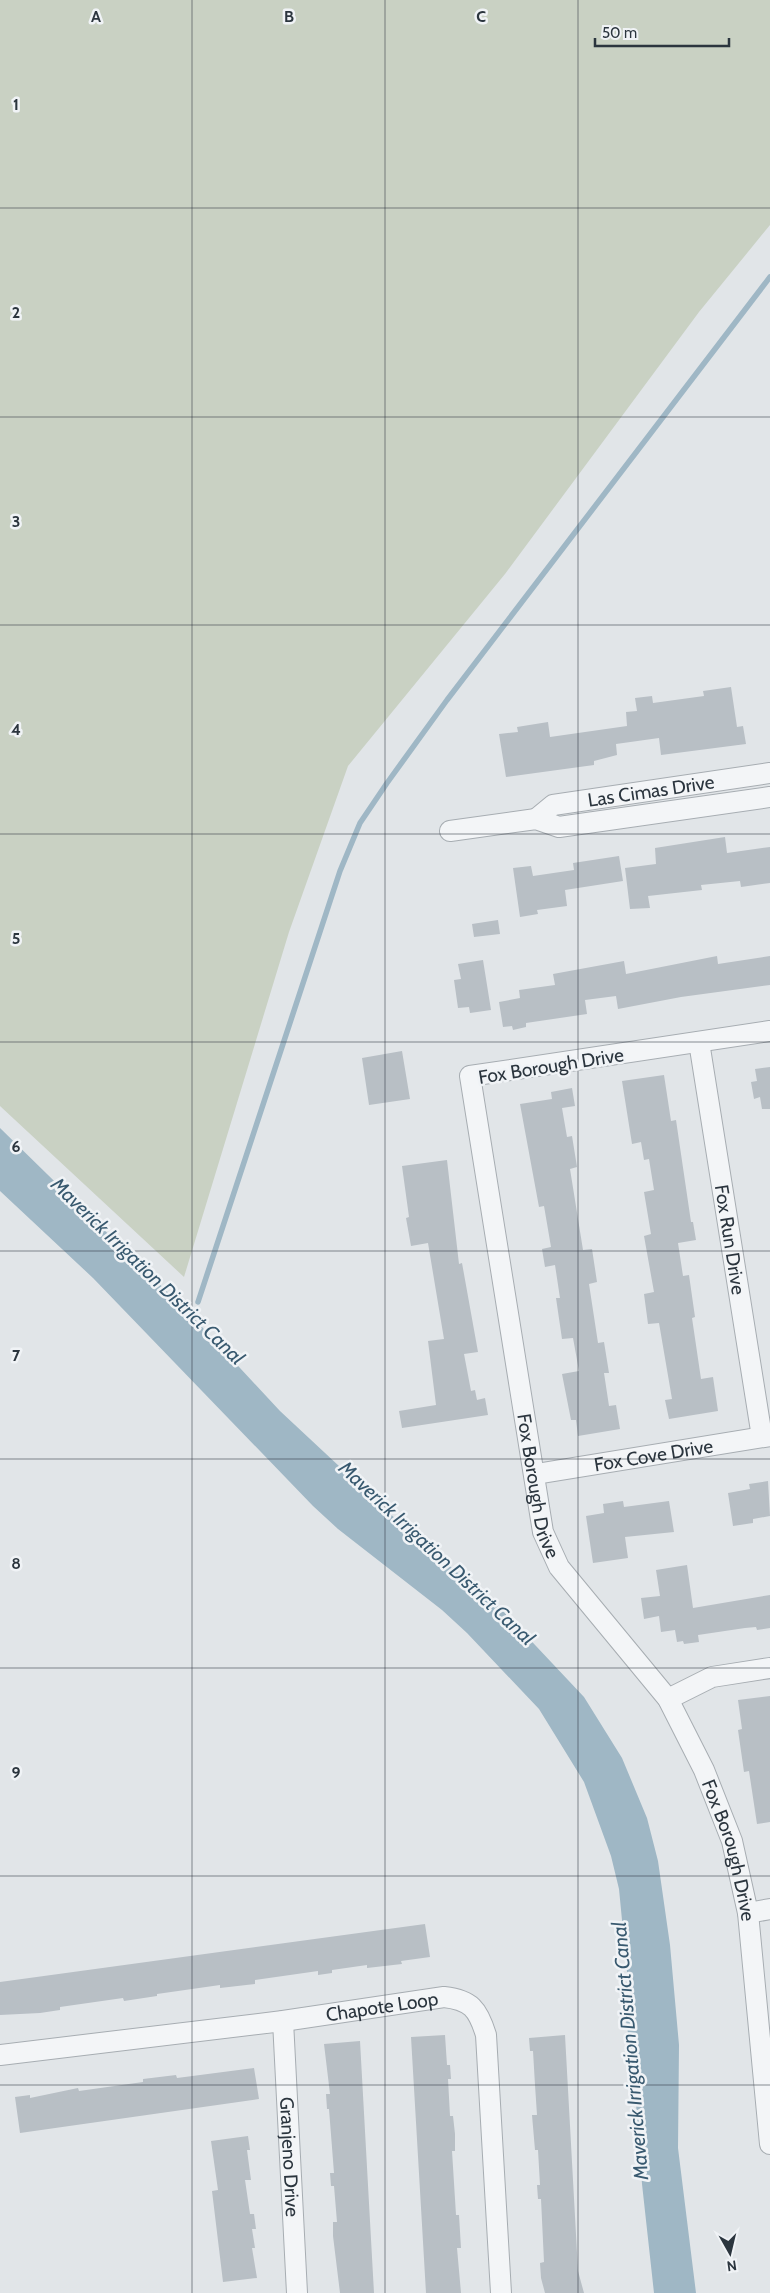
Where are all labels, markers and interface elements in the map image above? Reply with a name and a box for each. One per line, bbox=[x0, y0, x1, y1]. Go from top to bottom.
text: A bbox=[91, 7, 101, 26]
text: B bbox=[284, 7, 294, 26]
text: C bbox=[476, 7, 486, 26]
scale bar bbox=[595, 15, 729, 47]
text: 50 m bbox=[602, 24, 637, 42]
text: 1 bbox=[13, 95, 19, 114]
text: 2 bbox=[12, 303, 20, 322]
text: 3 bbox=[12, 512, 20, 531]
text: 4 bbox=[11, 720, 21, 739]
street label: Las Cimas Drive bbox=[586, 770, 716, 811]
text: 5 bbox=[12, 929, 20, 948]
street label: Fox Borough Drive bbox=[477, 1043, 626, 1089]
text: 6 bbox=[12, 1137, 21, 1156]
water label: Maverick Irrigation District Canal bbox=[46, 1172, 250, 1370]
street label: Fox Run Drive bbox=[710, 1183, 751, 1297]
text: 7 bbox=[12, 1346, 21, 1365]
street label: Fox Borough Drive bbox=[513, 1412, 565, 1562]
street label: Fox Cove Drive bbox=[592, 1434, 715, 1476]
water label: Maverick Irrigation District Canal bbox=[333, 1455, 540, 1650]
text: 8 bbox=[11, 1554, 21, 1573]
text: 9 bbox=[12, 1763, 21, 1782]
street label: Fox Borough Drive bbox=[697, 1776, 760, 1922]
water label: Maverick Irrigation District Canal bbox=[607, 1920, 653, 2182]
street label: Chapote Loop bbox=[324, 1987, 440, 2026]
street label: Granjeno Drive bbox=[275, 2096, 305, 2218]
north arrow bbox=[705, 2228, 755, 2278]
text: N bbox=[726, 2256, 738, 2275]

